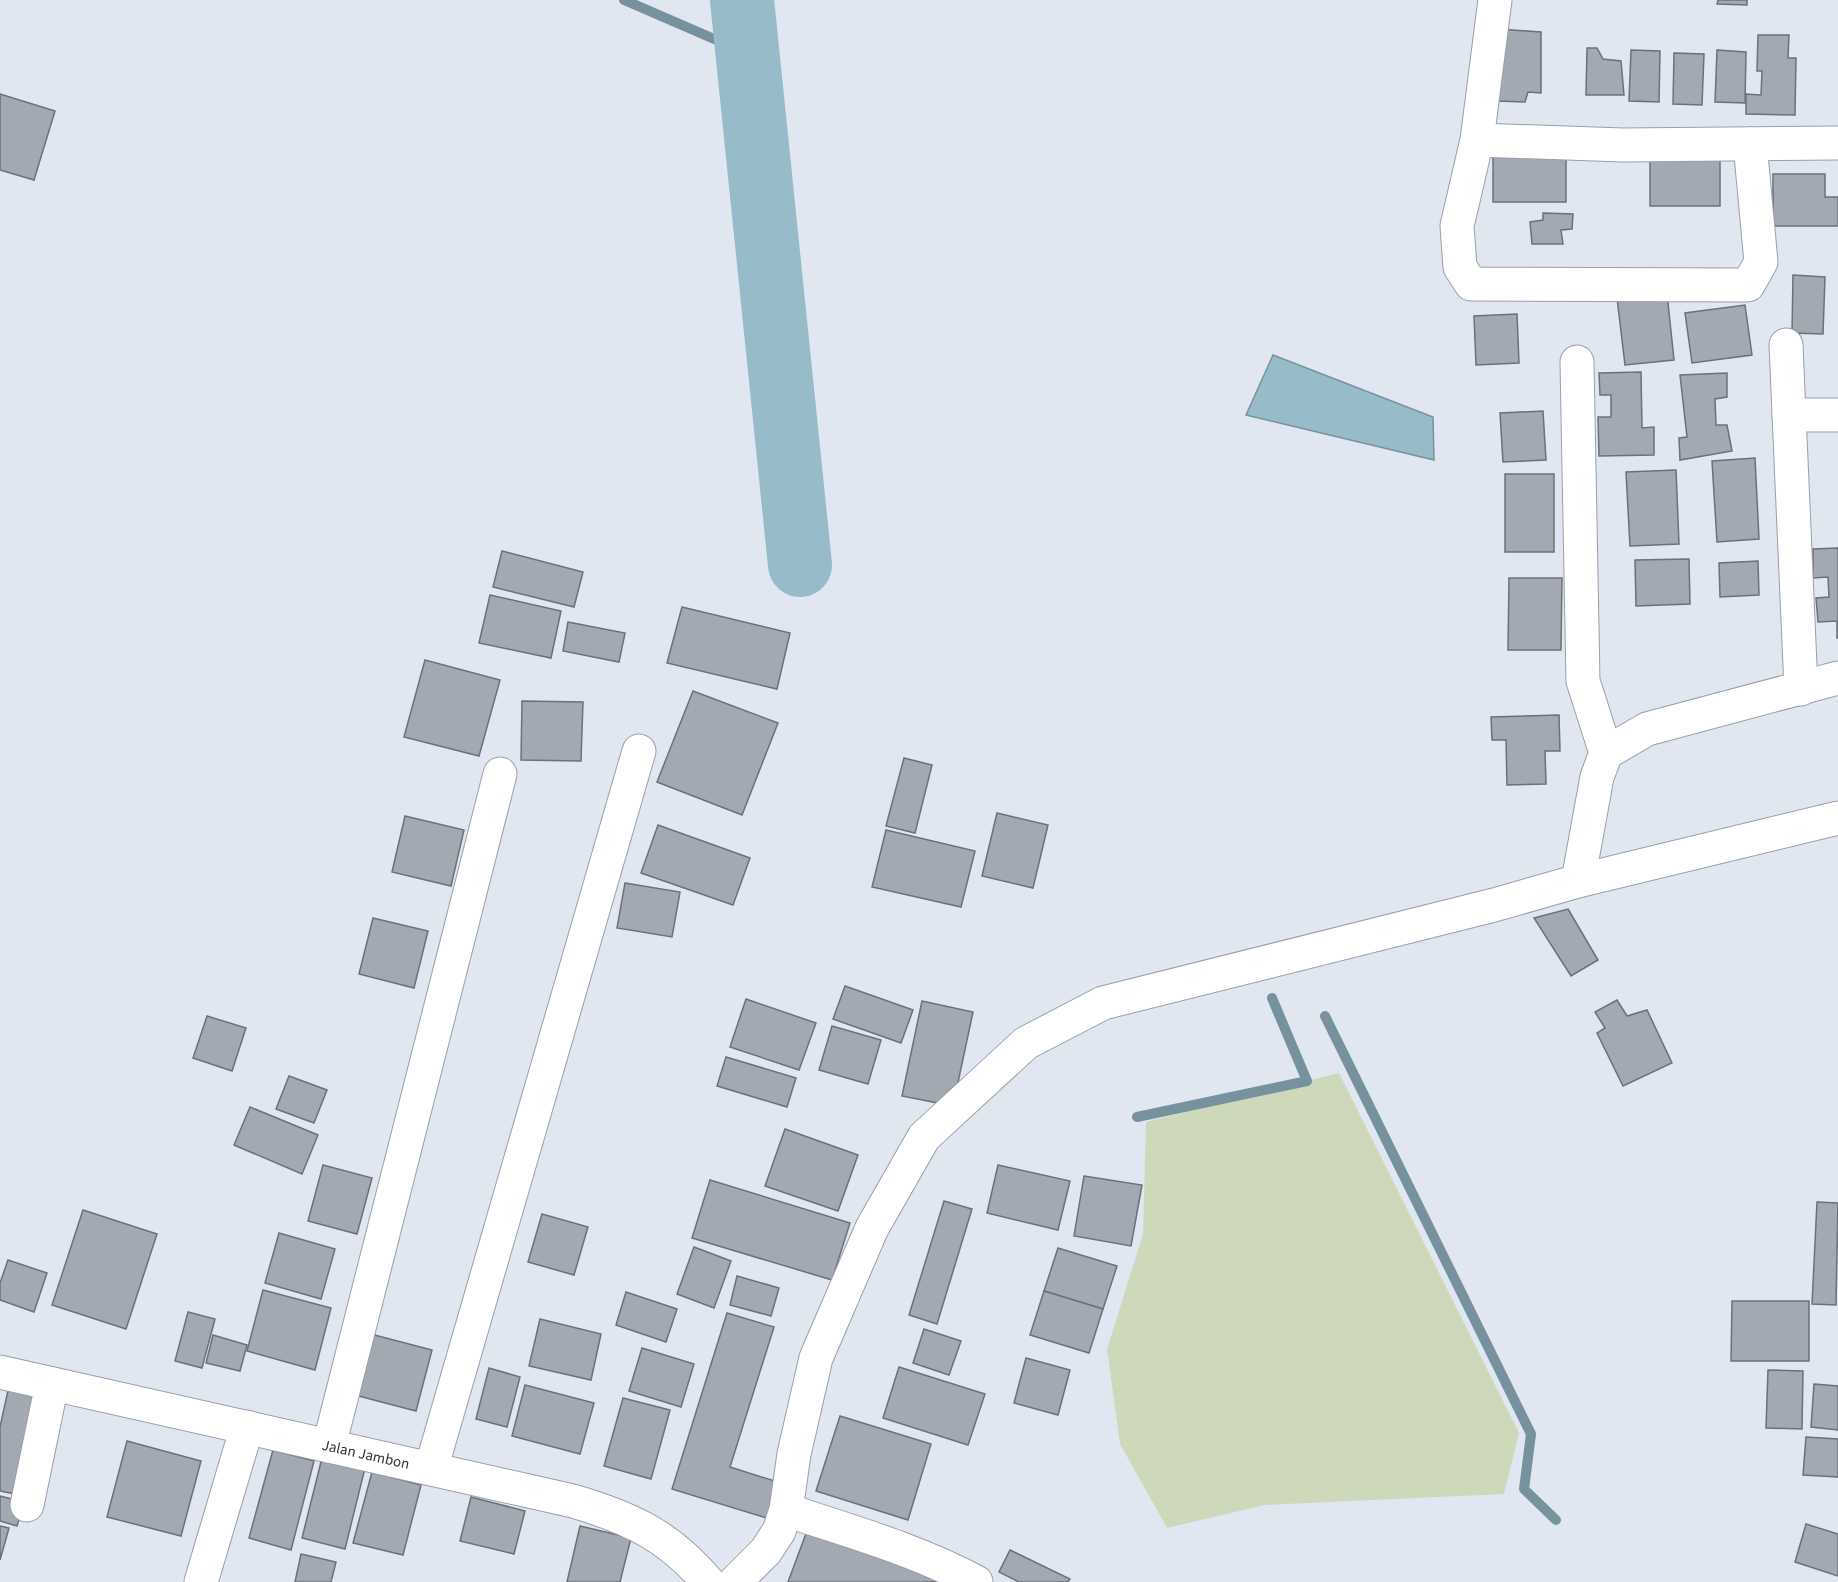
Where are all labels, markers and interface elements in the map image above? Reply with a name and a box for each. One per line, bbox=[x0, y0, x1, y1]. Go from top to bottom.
street label: Jalan Jambon bbox=[320, 1434, 412, 1474]

